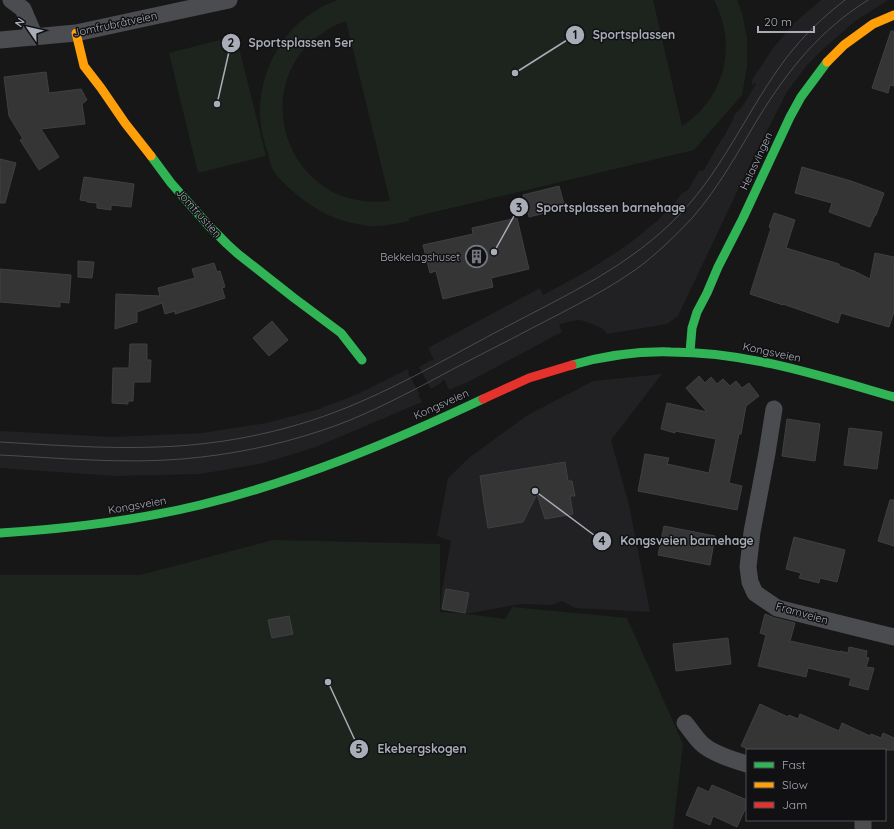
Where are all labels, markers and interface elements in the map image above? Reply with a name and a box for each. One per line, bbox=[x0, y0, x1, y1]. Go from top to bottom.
north arrow bbox=[8, 8, 48, 48]
street label: Jomfrubråtveien bbox=[72, 8, 158, 40]
scale bar bbox=[758, 8, 814, 34]
text: 20 m bbox=[764, 14, 792, 29]
text: N bbox=[12, 15, 28, 30]
callout: Sportsplassen bbox=[565, 23, 683, 47]
text: 1 bbox=[573, 27, 577, 42]
text: Sportsplassen bbox=[593, 27, 675, 42]
callout: Sportsplassen 5er bbox=[221, 31, 362, 55]
text: 2 bbox=[228, 35, 235, 50]
text: Sportsplassen 5er bbox=[248, 35, 354, 50]
street label: Heiasvingen bbox=[737, 130, 775, 192]
street label: Jomfrustien bbox=[173, 186, 225, 240]
callout: Sportsplassen barnehage bbox=[509, 195, 694, 219]
text: 3 bbox=[516, 200, 522, 215]
text: Sportsplassen barnehage bbox=[536, 200, 686, 215]
building icon: Bekkelagshuset bbox=[463, 244, 489, 270]
place label: Bekkelagshuset bbox=[380, 250, 460, 264]
street label: Kongsveien bbox=[742, 339, 802, 365]
street label: Kongsveien bbox=[411, 386, 471, 422]
street label: Kongsveien bbox=[107, 493, 167, 517]
callout: Kongsveien barnehage bbox=[592, 529, 761, 553]
text: 4 bbox=[598, 533, 606, 548]
text: Kongsveien barnehage bbox=[620, 533, 754, 548]
street label: Framveien bbox=[774, 599, 830, 627]
callout: Ekebergskogen bbox=[349, 737, 474, 761]
text: 5 bbox=[356, 741, 363, 756]
text: Ekebergskogen bbox=[377, 741, 467, 756]
legend bbox=[746, 749, 886, 821]
text: Fast bbox=[782, 757, 806, 772]
text: Slow bbox=[782, 777, 808, 792]
text: Jam bbox=[782, 797, 807, 812]

